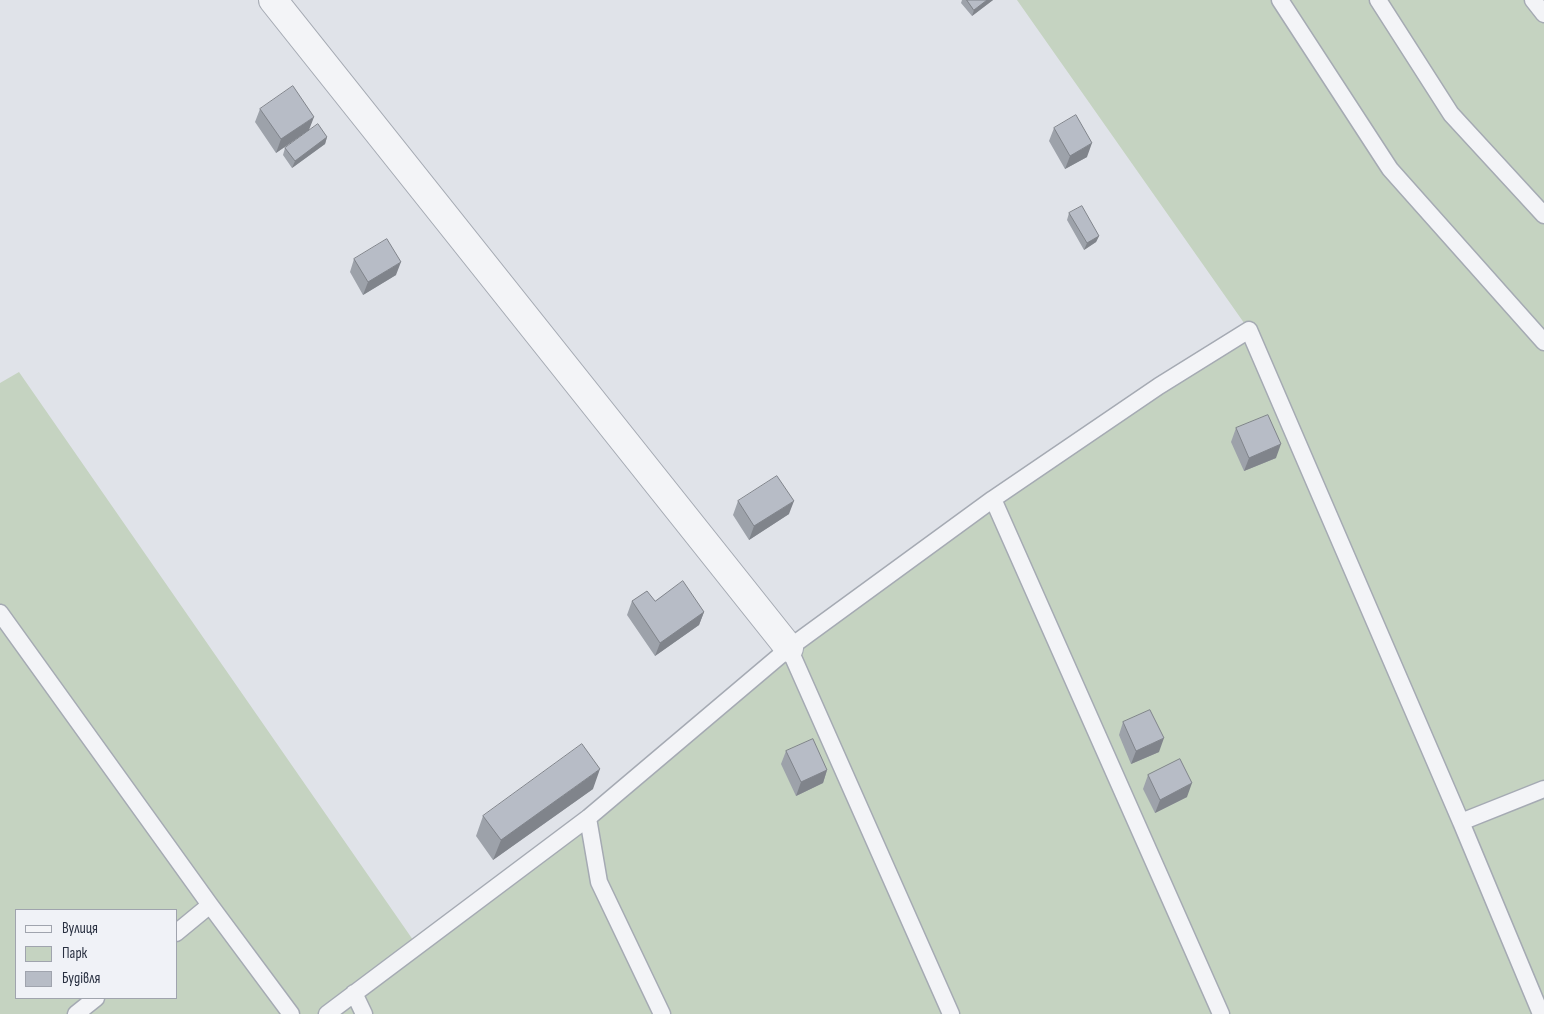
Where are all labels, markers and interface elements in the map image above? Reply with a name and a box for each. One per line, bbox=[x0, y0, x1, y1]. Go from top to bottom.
legend bbox=[15, 909, 178, 999]
text: Вулиця bbox=[62, 919, 98, 938]
text: Парк bbox=[62, 944, 87, 963]
text: Будівля bbox=[62, 969, 100, 988]

